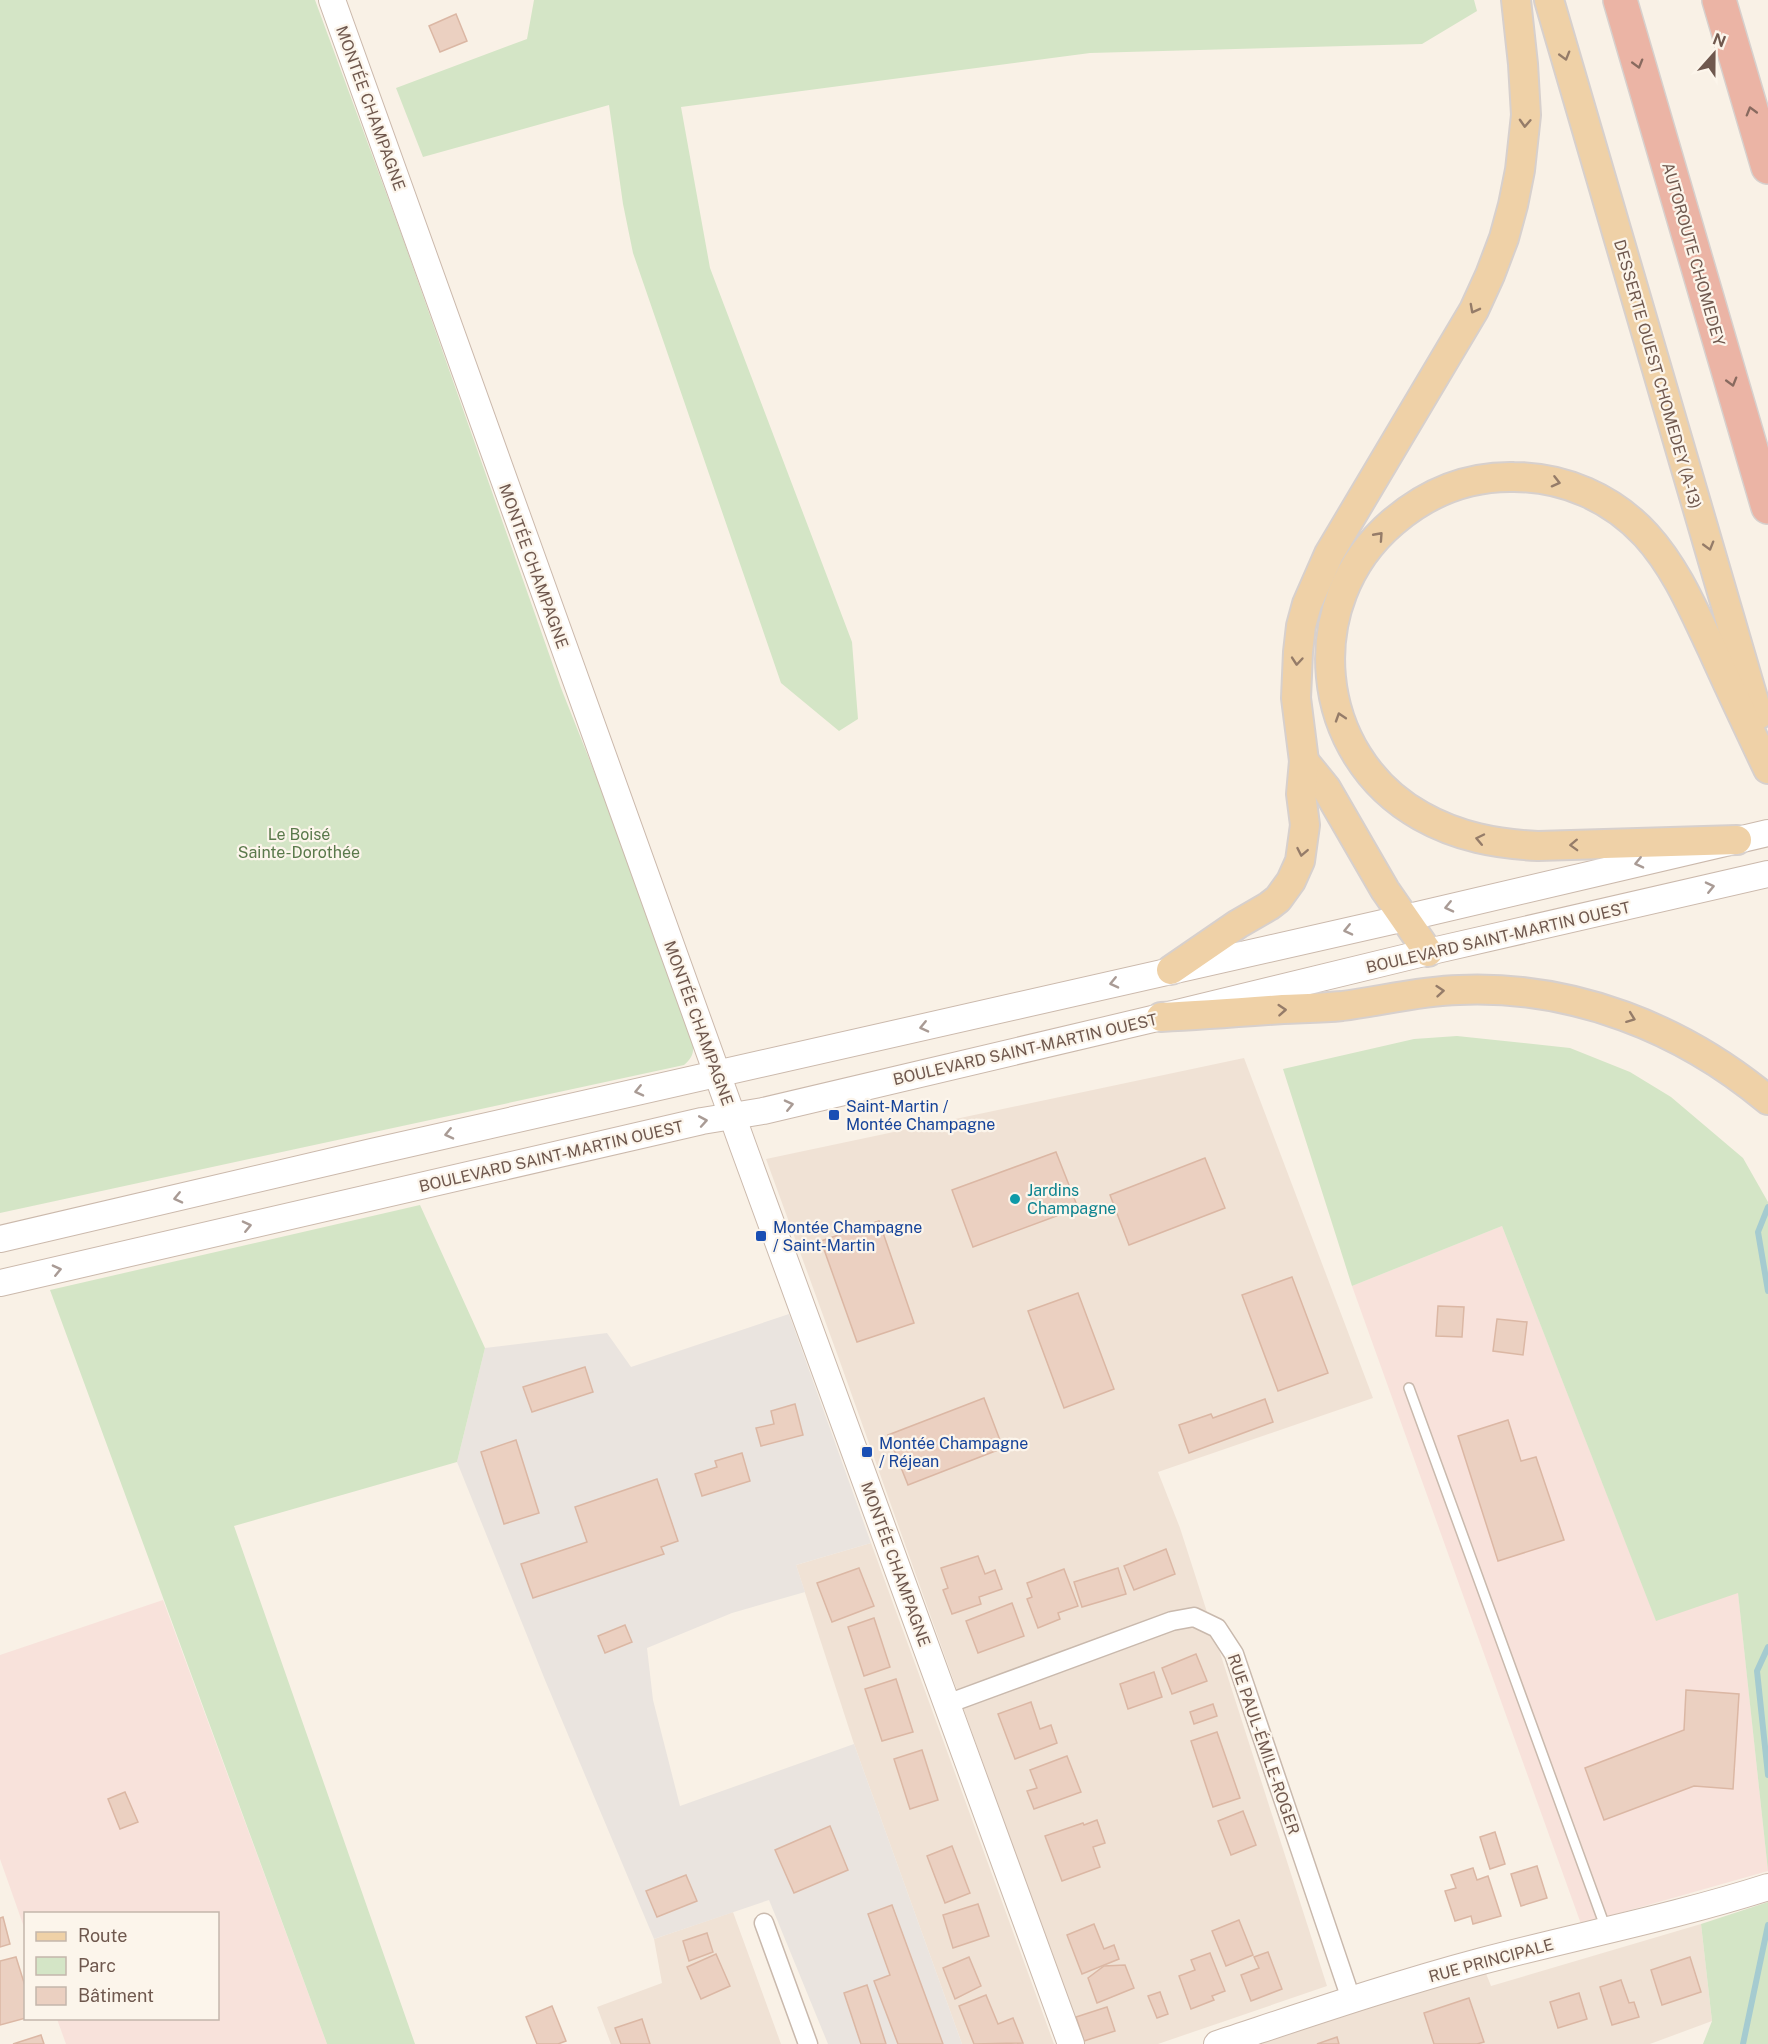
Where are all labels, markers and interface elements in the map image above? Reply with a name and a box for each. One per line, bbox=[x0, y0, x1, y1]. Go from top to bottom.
street label: MONTÉE CHAMPAGNE bbox=[332, 23, 410, 193]
north arrow bbox=[1684, 24, 1744, 84]
text: N bbox=[1710, 29, 1728, 52]
one-way arrow bbox=[1558, 50, 1570, 61]
one-way arrow bbox=[1631, 58, 1643, 69]
one-way arrow bbox=[1746, 106, 1758, 116]
one-way arrow bbox=[1519, 118, 1532, 127]
street label: AUTOROUTE CHOMEDEY bbox=[1658, 160, 1729, 348]
street label: DESSERTE OUEST CHOMEDEY (A-13) bbox=[1610, 237, 1705, 511]
one-way arrow bbox=[1470, 303, 1481, 314]
one-way arrow bbox=[1724, 377, 1737, 387]
one-way arrow bbox=[1551, 475, 1561, 488]
street label: MONTÉE CHAMPAGNE bbox=[495, 481, 573, 651]
one-way arrow bbox=[1372, 532, 1383, 543]
one-way arrow bbox=[1702, 540, 1714, 551]
one-way arrow bbox=[1291, 657, 1304, 666]
one-way arrow bbox=[1334, 712, 1347, 723]
park label: Le Boisé Sainte-Dorothée bbox=[238, 825, 360, 862]
one-way arrow bbox=[1476, 833, 1486, 846]
one-way arrow bbox=[1569, 839, 1578, 851]
one-way arrow bbox=[1296, 847, 1309, 857]
one-way arrow bbox=[1634, 855, 1644, 868]
one-way arrow bbox=[1705, 882, 1715, 895]
street label: BOULEVARD SAINT-MARTIN OUEST bbox=[1364, 898, 1633, 977]
one-way arrow bbox=[1444, 900, 1454, 913]
one-way arrow bbox=[1343, 923, 1353, 936]
street label: MONTÉE CHAMPAGNE bbox=[660, 938, 738, 1108]
one-way arrow bbox=[1109, 976, 1119, 989]
one-way arrow bbox=[1435, 985, 1444, 998]
one-way arrow bbox=[1278, 1003, 1287, 1016]
street label: BOULEVARD SAINT-MARTIN OUEST bbox=[891, 1010, 1160, 1089]
one-way arrow bbox=[1625, 1011, 1636, 1023]
one-way arrow bbox=[919, 1019, 929, 1032]
one-way arrow bbox=[635, 1083, 645, 1096]
place label: Saint-Martin / Montée Champagne bbox=[846, 1097, 995, 1134]
one-way arrow bbox=[784, 1099, 794, 1112]
marker: Saint-Martin / Montée Champagne bbox=[827, 1108, 841, 1122]
one-way arrow bbox=[698, 1115, 708, 1128]
street label: BOULEVARD SAINT-MARTIN OUEST bbox=[417, 1117, 686, 1196]
one-way arrow bbox=[445, 1127, 455, 1140]
place label: Jardins Champagne bbox=[1027, 1181, 1116, 1218]
one-way arrow bbox=[173, 1190, 183, 1203]
marker: Jardins Champagne bbox=[1008, 1192, 1022, 1206]
place label: Montée Champagne / Saint-Martin bbox=[773, 1218, 922, 1255]
one-way arrow bbox=[242, 1221, 252, 1234]
marker: Montée Champagne / Saint-Martin bbox=[754, 1229, 768, 1243]
one-way arrow bbox=[52, 1265, 62, 1278]
place label: Montée Champagne / Réjean bbox=[879, 1434, 1028, 1471]
marker: Montée Champagne / Réjean bbox=[860, 1445, 874, 1459]
street label: MONTÉE CHAMPAGNE bbox=[857, 1479, 935, 1649]
street label: RUE PAUL-ÉMILE-ROGER bbox=[1224, 1651, 1304, 1837]
legend bbox=[24, 1912, 219, 2020]
text: Route bbox=[78, 1925, 127, 1946]
street label: RUE PRINCIPALE bbox=[1427, 1935, 1556, 1986]
text: Parc bbox=[78, 1955, 116, 1976]
text: Bâtiment bbox=[78, 1985, 154, 2006]

